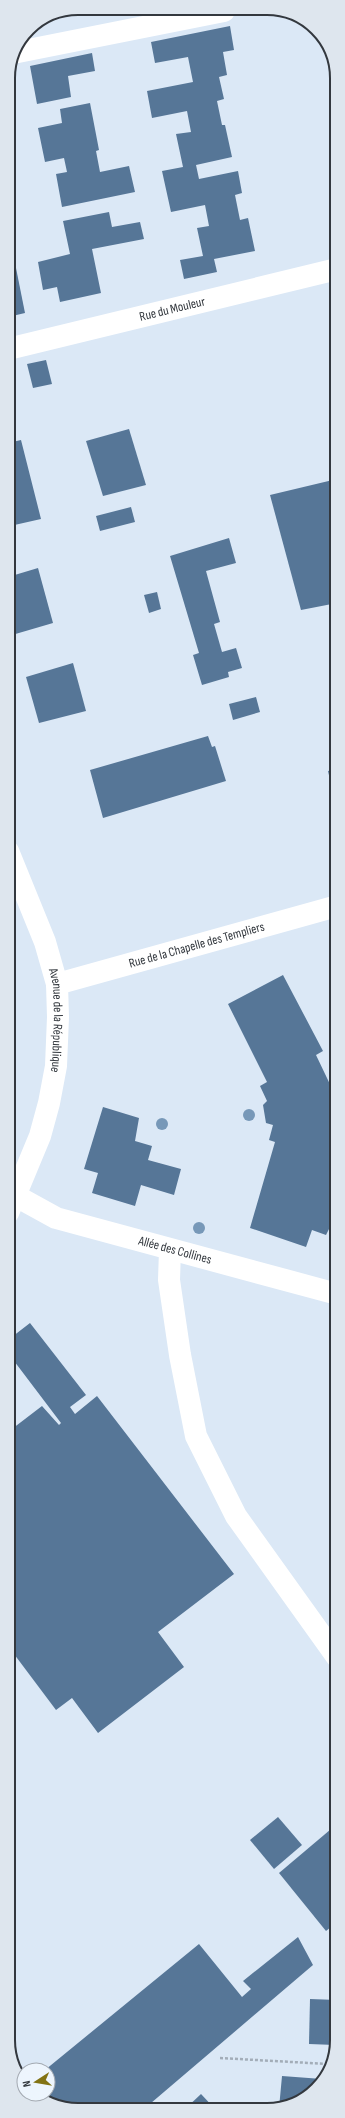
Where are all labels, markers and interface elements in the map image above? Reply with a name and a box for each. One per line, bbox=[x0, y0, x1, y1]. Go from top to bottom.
street label: Rue du Mouleur bbox=[138, 293, 207, 325]
street label: Rue de la Chapelle des Templiers bbox=[127, 918, 267, 972]
street label: Avenue de la République bbox=[45, 965, 66, 1074]
street label: Allée des Collines bbox=[136, 1232, 214, 1268]
north arrow bbox=[16, 2062, 56, 2102]
text: N bbox=[20, 2080, 34, 2088]

